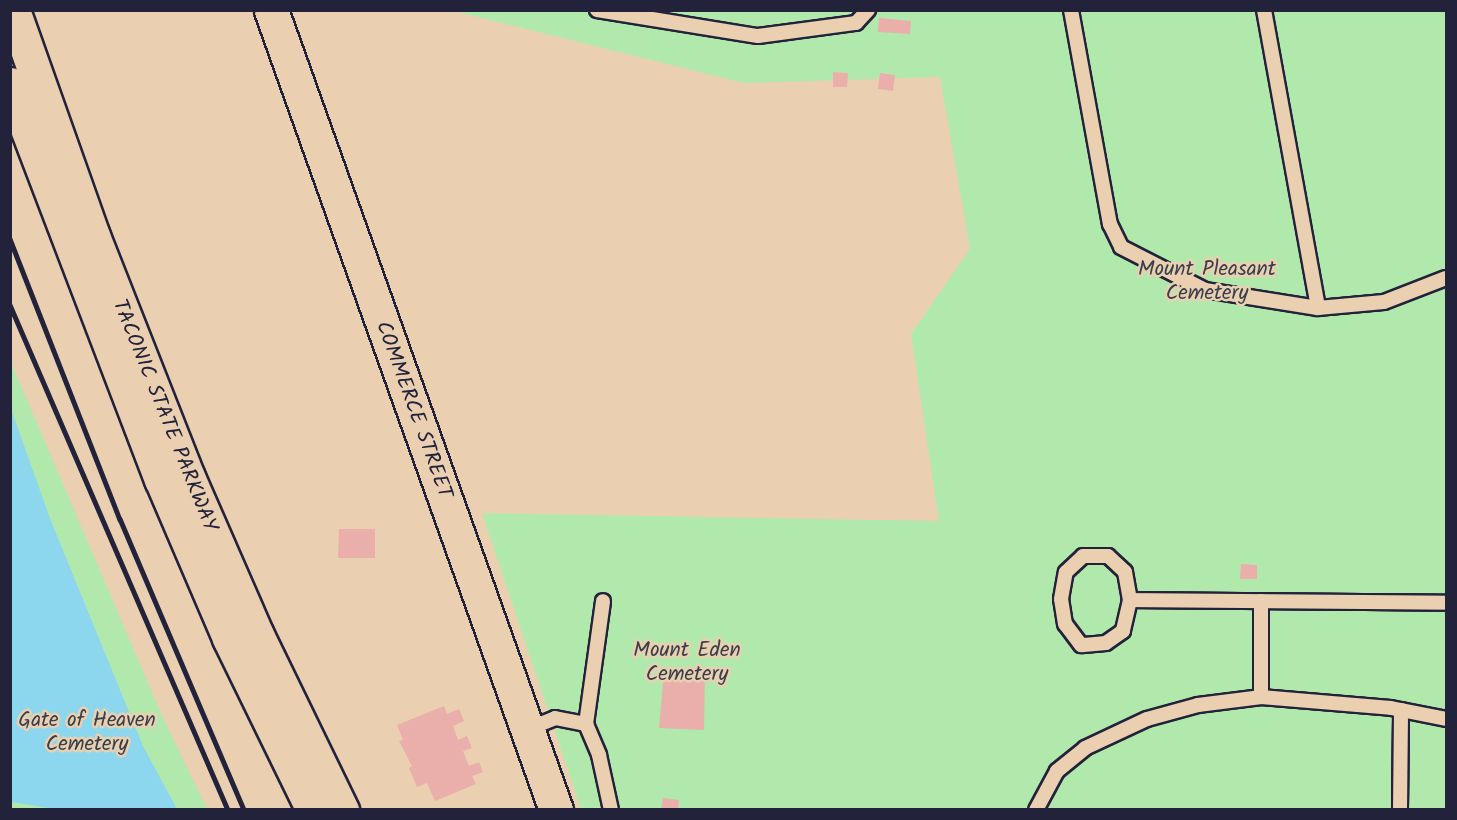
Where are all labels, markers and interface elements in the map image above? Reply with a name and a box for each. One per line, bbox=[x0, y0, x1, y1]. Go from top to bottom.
park label: Mount Pleasant Cemetery bbox=[1138, 257, 1276, 307]
street label: TACONIC STATE PARKWAY bbox=[106, 296, 222, 536]
street label: COMMERCE STREET bbox=[369, 318, 457, 502]
park label: Mount Eden Cemetery bbox=[633, 638, 741, 688]
park label: Gate of Heaven Cemetery bbox=[18, 708, 156, 758]

